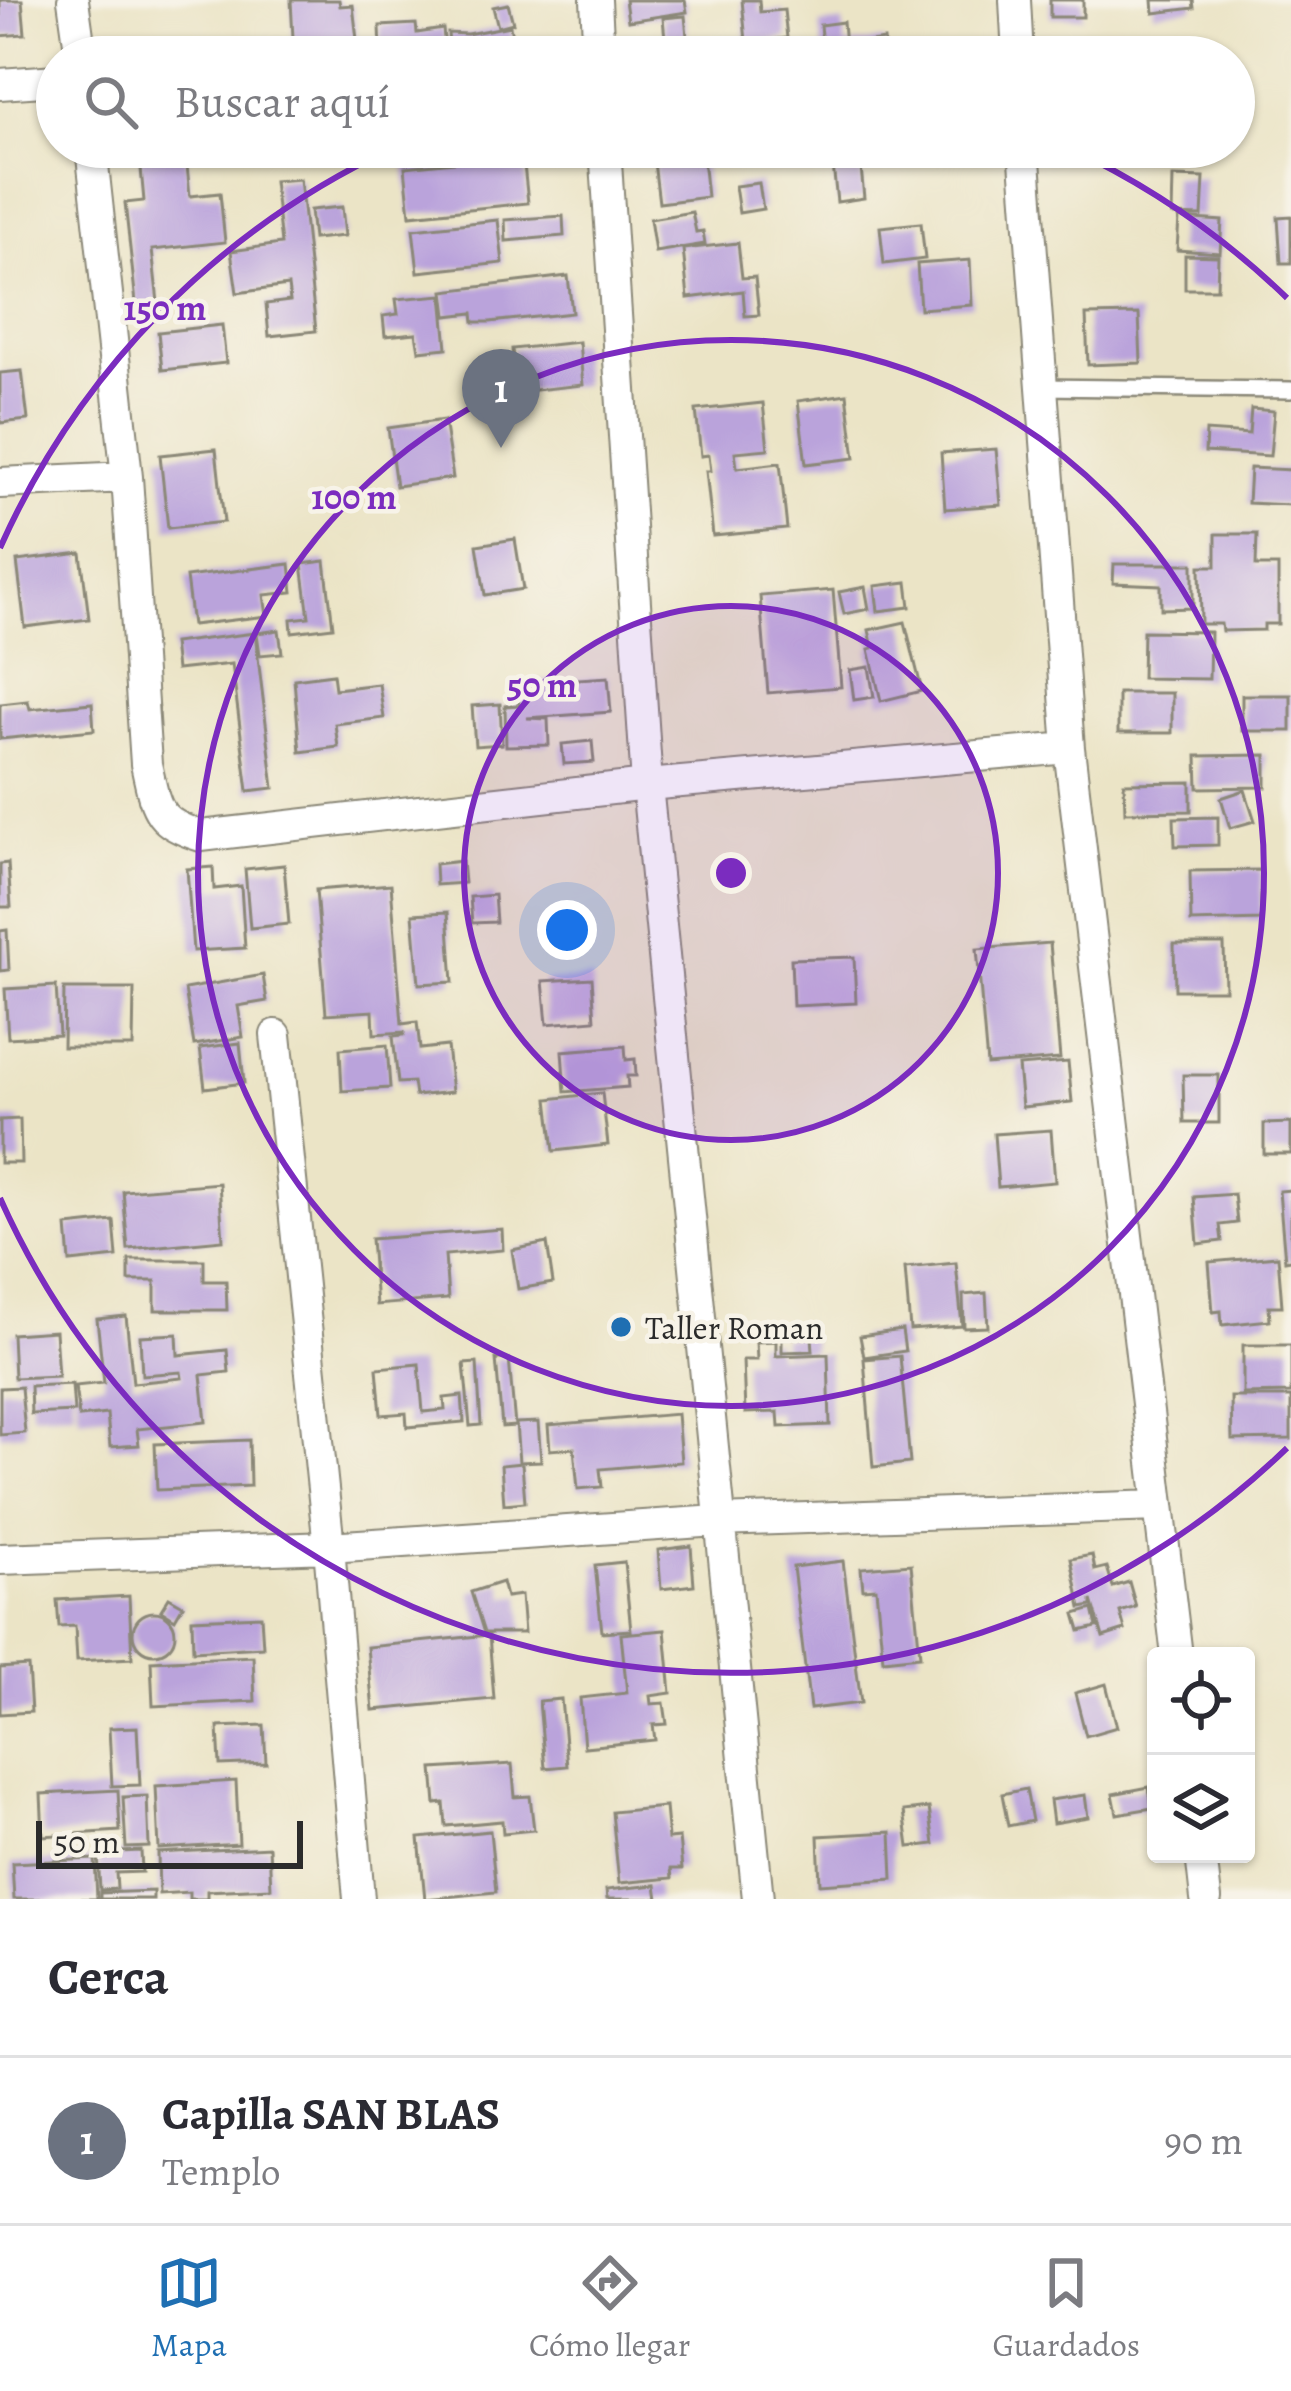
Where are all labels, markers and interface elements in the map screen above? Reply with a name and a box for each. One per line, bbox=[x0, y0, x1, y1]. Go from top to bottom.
search box bbox=[36, 36, 1255, 168]
icon: search bbox=[78, 69, 144, 135]
text: Buscar aquí bbox=[174, 71, 390, 133]
text: 150 m bbox=[124, 283, 206, 332]
pin: 1 bbox=[462, 349, 540, 448]
text: 100 m bbox=[311, 472, 397, 521]
text: 50 m bbox=[507, 660, 577, 709]
centre of rings bbox=[710, 852, 752, 894]
your location bbox=[537, 900, 597, 960]
place label: Taller Roman bbox=[645, 1305, 823, 1350]
marker: Taller Roman bbox=[608, 1314, 634, 1340]
map controls bbox=[1147, 1647, 1255, 1863]
button: locate bbox=[1147, 1647, 1255, 1755]
button: layers bbox=[1147, 1755, 1255, 1863]
scale bar bbox=[36, 1815, 303, 1868]
text: 50 m bbox=[54, 1819, 120, 1864]
text: Cerca bbox=[48, 1942, 169, 2012]
text: Capilla SAN BLAS bbox=[162, 2083, 500, 2145]
text: 1 bbox=[80, 2114, 94, 2167]
text: 90 m bbox=[1164, 2114, 1243, 2167]
text: Templo bbox=[162, 2145, 280, 2198]
tab: Mapa bbox=[151, 2250, 227, 2367]
tab: Cómo llegar bbox=[529, 2250, 690, 2367]
tab: Guardados bbox=[993, 2250, 1140, 2367]

